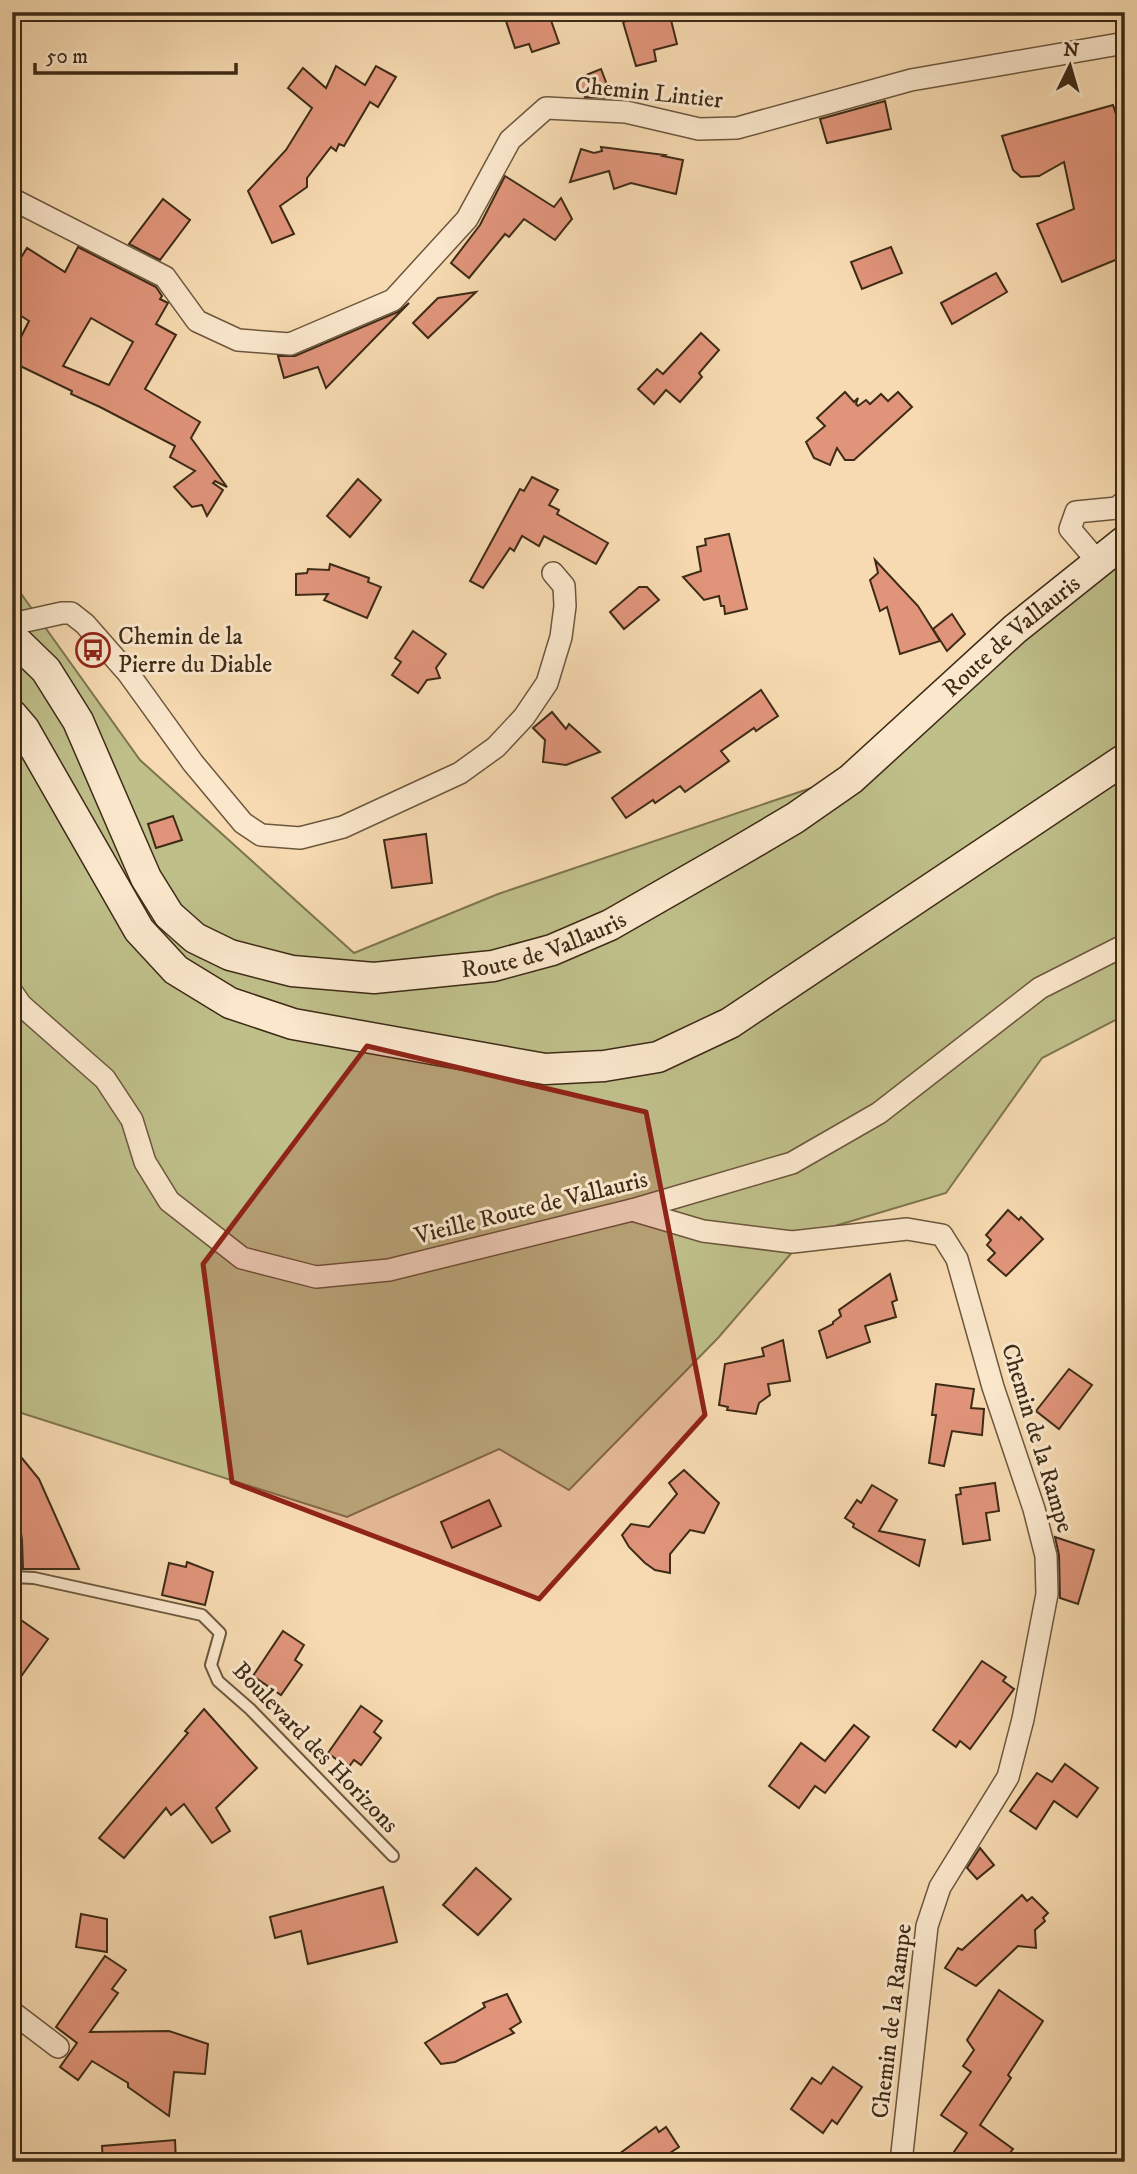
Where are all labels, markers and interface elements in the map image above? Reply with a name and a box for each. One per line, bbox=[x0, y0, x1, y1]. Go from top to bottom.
scale bar bbox=[35, 32, 236, 76]
north arrow bbox=[1036, 32, 1106, 102]
text: N bbox=[1063, 38, 1081, 63]
text: 50 m bbox=[46, 44, 88, 70]
street label: Chemin Lintier bbox=[573, 70, 725, 116]
street label: Route de Vallauris bbox=[937, 569, 1087, 704]
place label: Chemin de la Pierre du Diable bbox=[118, 622, 272, 680]
bus stop icon: Chemin de la Pierre du Diable bbox=[74, 631, 112, 669]
street label: Route de Vallauris bbox=[460, 905, 632, 985]
street label: Vieille Route de Vallauris bbox=[411, 1165, 651, 1252]
street label: Chemin de la Rampe bbox=[994, 1340, 1080, 1536]
street label: Boulevard des Horizons bbox=[226, 1656, 405, 1840]
street label: Chemin de la Rampe bbox=[865, 1922, 919, 2120]

